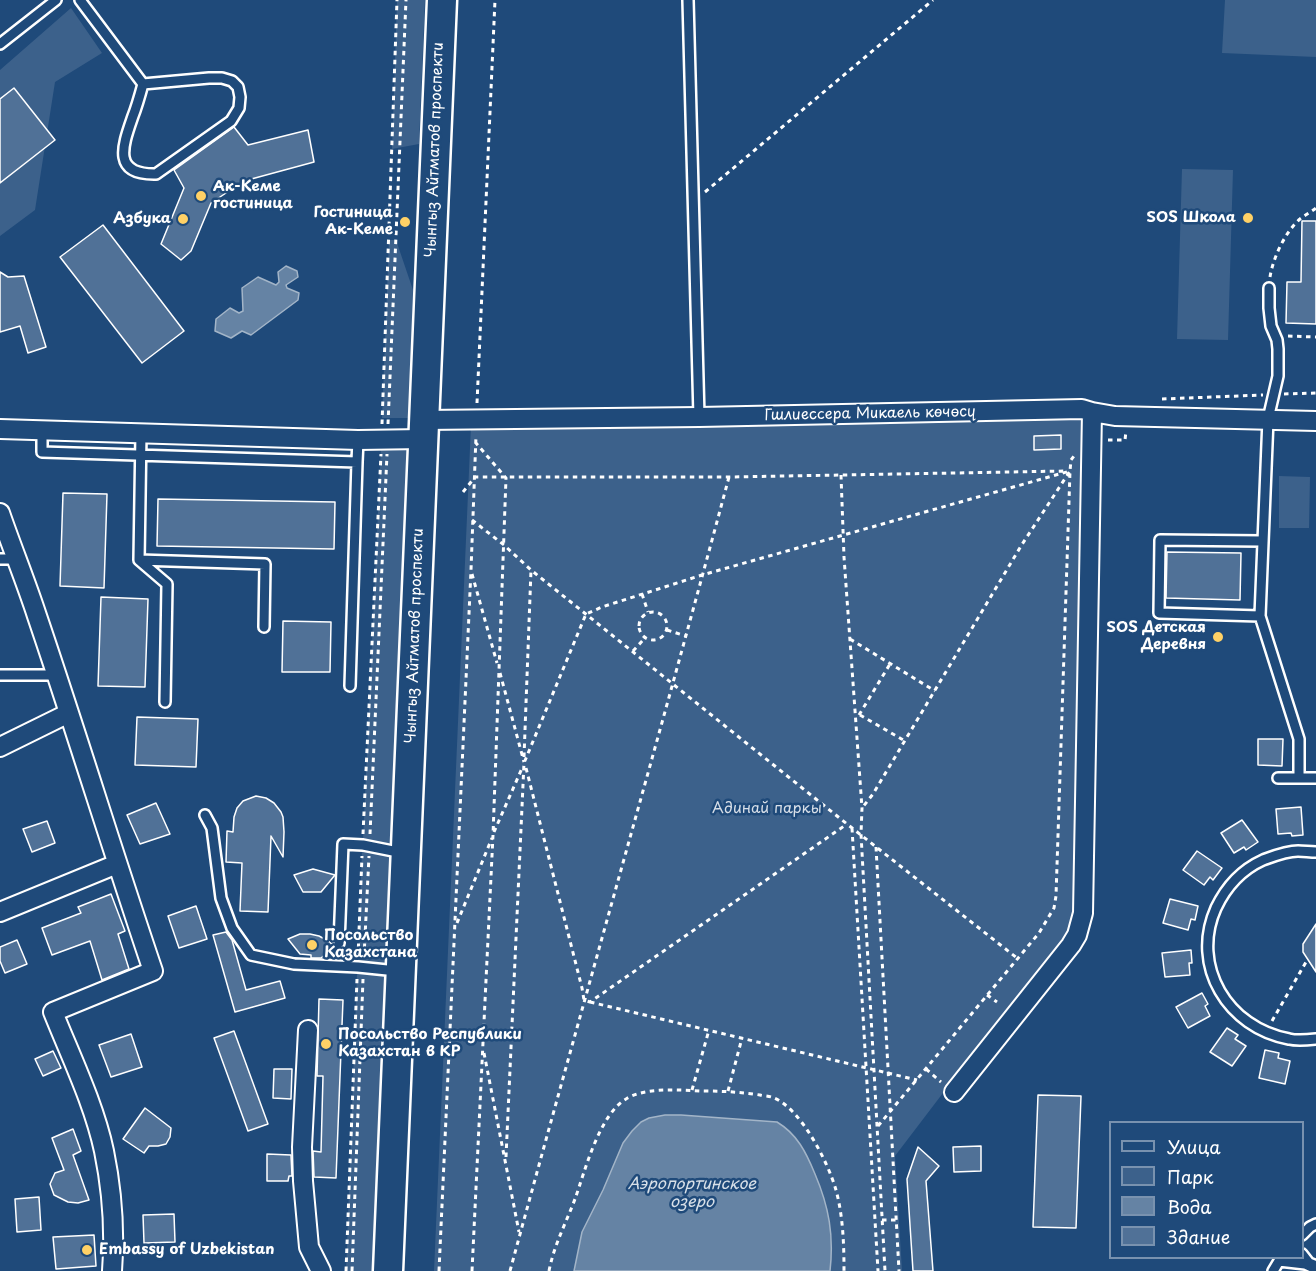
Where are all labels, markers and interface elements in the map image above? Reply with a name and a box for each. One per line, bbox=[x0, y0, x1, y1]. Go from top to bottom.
street label: Чынгыз Айтматов проспекти bbox=[422, 42, 448, 258]
place label: Ак-Кеме гостиница bbox=[213, 178, 293, 213]
marker: Ак-Кеме гостиница bbox=[194, 189, 208, 203]
place label: Гостиница Ак-Кеме bbox=[313, 204, 393, 239]
place label: SOS Школа bbox=[1147, 209, 1236, 227]
place label: Азбука bbox=[113, 210, 171, 228]
marker: SOS Школа bbox=[1241, 211, 1255, 225]
marker: Азбука bbox=[176, 212, 190, 226]
marker: Гостиница Ак-Кеме bbox=[398, 215, 412, 229]
street label: Гшлиессера Микаель көчөсү bbox=[764, 403, 976, 425]
street label: Чынгыз Айтматов проспекти bbox=[402, 528, 428, 744]
place label: SOS Детская Деревня bbox=[1107, 619, 1206, 654]
marker: SOS Детская Деревня bbox=[1211, 630, 1225, 644]
park label: Адинай паркы bbox=[712, 800, 822, 818]
place label: Посольство Казахстана bbox=[324, 927, 417, 962]
marker: Посольство Казахстана bbox=[305, 938, 319, 952]
place label: Посольство Республики Казахстан в КР bbox=[338, 1026, 522, 1061]
marker: Посольство Республики Казахстан в КР bbox=[319, 1037, 333, 1051]
legend bbox=[1109, 1121, 1304, 1259]
text: Улица bbox=[1167, 1133, 1221, 1160]
text: Парк bbox=[1167, 1163, 1213, 1190]
water label: Аэропортинское озеро bbox=[628, 1175, 756, 1213]
text: Вода bbox=[1167, 1193, 1212, 1220]
text: Здание bbox=[1167, 1223, 1230, 1250]
place label: Embassy of Uzbekistan bbox=[99, 1241, 274, 1259]
marker: Embassy of Uzbekistan bbox=[80, 1243, 94, 1257]

